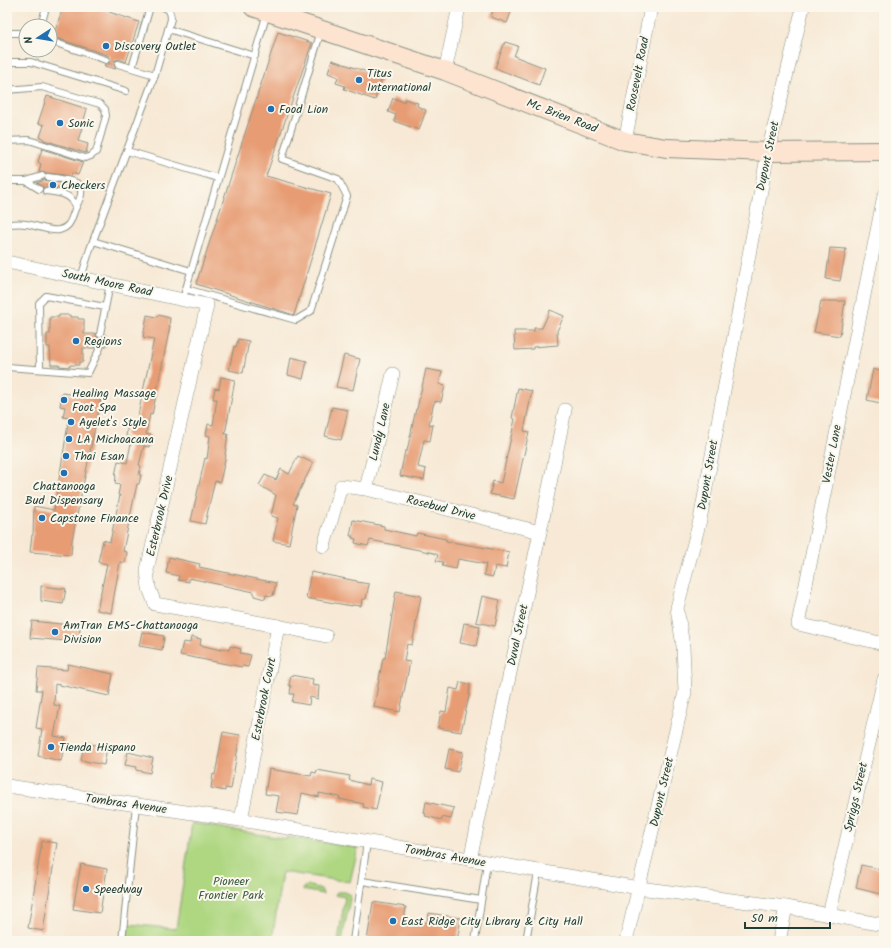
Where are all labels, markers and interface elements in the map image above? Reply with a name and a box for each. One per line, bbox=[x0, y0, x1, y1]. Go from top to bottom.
north arrow bbox=[18, 18, 58, 58]
street label: Roosevelt Road bbox=[621, 34, 655, 113]
text: N bbox=[20, 35, 39, 45]
place label: Discovery Outlet bbox=[114, 37, 196, 56]
marker: Discovery Outlet bbox=[101, 41, 111, 51]
place label: Titus International bbox=[367, 64, 431, 97]
marker: Titus International bbox=[354, 75, 364, 85]
street label: Mc Brien Road bbox=[524, 94, 601, 139]
place label: Food Lion bbox=[279, 100, 328, 119]
marker: Food Lion bbox=[266, 104, 276, 114]
place label: Sonic bbox=[68, 114, 94, 133]
marker: Sonic bbox=[55, 118, 65, 128]
street label: Dupont Street bbox=[751, 119, 785, 193]
place label: Checkers bbox=[61, 176, 105, 195]
marker: Checkers bbox=[48, 180, 58, 190]
street label: South Moore Road bbox=[60, 264, 155, 302]
place label: Regions bbox=[84, 332, 122, 351]
marker: Regions bbox=[71, 336, 81, 346]
place label: Healing Massage Foot Spa bbox=[72, 384, 156, 417]
marker: Healing Massage Foot Spa bbox=[59, 395, 69, 405]
street label: Lundy Lane bbox=[364, 400, 396, 463]
place label: Ayelet's Style bbox=[79, 413, 148, 432]
marker: Ayelet's Style bbox=[66, 417, 76, 427]
street label: Vester Lane bbox=[817, 422, 847, 485]
place label: LA Michoacana bbox=[77, 430, 154, 449]
marker: LA Michoacana bbox=[64, 434, 74, 444]
street label: Dupont Street bbox=[692, 438, 724, 512]
place label: Thai Esan bbox=[74, 447, 124, 466]
marker: Thai Esan bbox=[61, 451, 71, 461]
marker: Chattanooga Bud Dispensary bbox=[59, 468, 69, 478]
street label: Esterbrook Drive bbox=[141, 473, 179, 558]
place label: Chattanooga Bud Dispensary bbox=[25, 477, 103, 510]
street label: Rosebud Drive bbox=[404, 490, 478, 526]
place label: Capstone Finance bbox=[50, 509, 139, 528]
marker: Capstone Finance bbox=[37, 513, 47, 523]
street label: Duval Street bbox=[502, 602, 534, 667]
place label: AmTran EMS-Chattanooga Division bbox=[63, 616, 199, 649]
marker: AmTran EMS-Chattanooga Division bbox=[50, 627, 60, 637]
street label: Esterbrook Court bbox=[247, 655, 281, 742]
place label: Tienda Hispano bbox=[59, 738, 136, 757]
marker: Tienda Hispano bbox=[46, 742, 56, 752]
street label: Dupont Street bbox=[645, 755, 679, 829]
street label: Spriggs Street bbox=[839, 760, 873, 834]
street label: Tombras Avenue bbox=[84, 789, 169, 819]
street label: Tombras Avenue bbox=[403, 839, 488, 873]
park label: Pioneer Frontier Park bbox=[198, 872, 264, 905]
place label: Speedway bbox=[94, 880, 143, 899]
marker: Speedway bbox=[81, 884, 91, 894]
scale bar bbox=[745, 904, 830, 930]
text: 50 m bbox=[751, 909, 778, 928]
place label: East Ridge City Library & City Hall bbox=[401, 912, 583, 931]
marker: East Ridge City Library & City Hall bbox=[388, 916, 398, 926]

